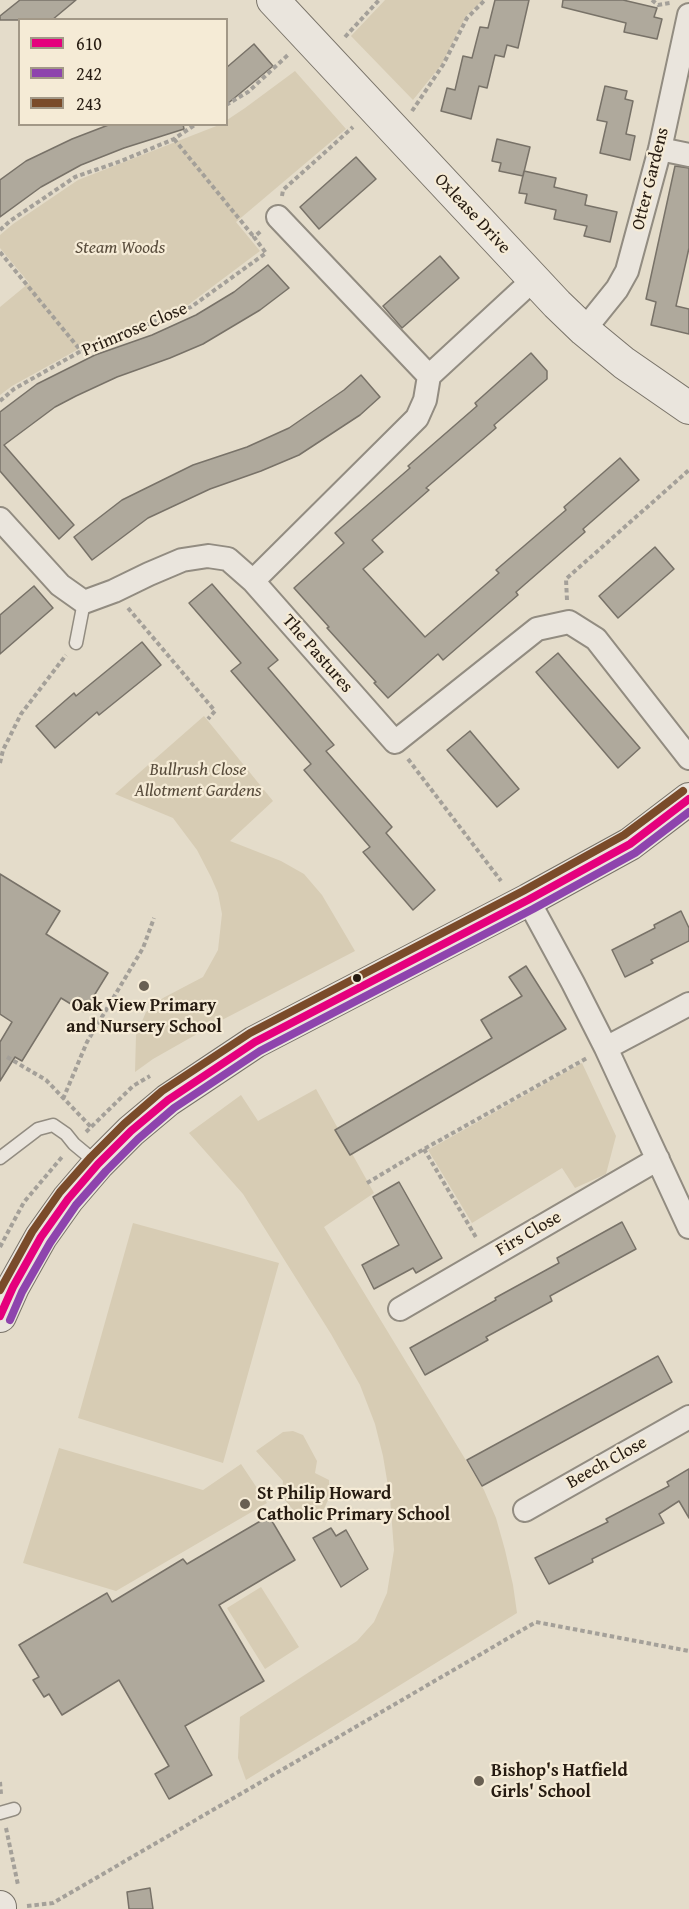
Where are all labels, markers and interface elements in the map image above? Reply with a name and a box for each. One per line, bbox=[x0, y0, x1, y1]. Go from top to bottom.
legend bbox=[18, 18, 228, 126]
text: 610 bbox=[76, 30, 102, 57]
text: 242 bbox=[76, 60, 102, 87]
text: 243 bbox=[76, 90, 102, 117]
street label: Otter Gardens bbox=[628, 125, 674, 233]
street label: Oxlease Drive bbox=[429, 169, 515, 259]
park label: Steam Woods bbox=[75, 237, 165, 259]
street label: Primrose Close bbox=[79, 298, 191, 362]
street label: The Pastures bbox=[277, 610, 357, 698]
park label: Bullrush Close Allotment Gardens bbox=[134, 759, 262, 802]
unlabelled marker bbox=[351, 972, 363, 984]
marker: Oak View Primary and Nursery School bbox=[137, 979, 151, 993]
place label: Oak View Primary and Nursery School bbox=[66, 995, 222, 1038]
street label: Firs Close bbox=[492, 1207, 566, 1261]
street label: Beech Close bbox=[563, 1432, 651, 1494]
place label: St Philip Howard Catholic Primary School bbox=[257, 1483, 450, 1526]
marker: St Philip Howard Catholic Primary School bbox=[238, 1497, 252, 1511]
place label: Bishop's Hatfield Girls' School bbox=[491, 1760, 628, 1802]
marker: Bishop's Hatfield Girls' School bbox=[472, 1774, 486, 1788]

